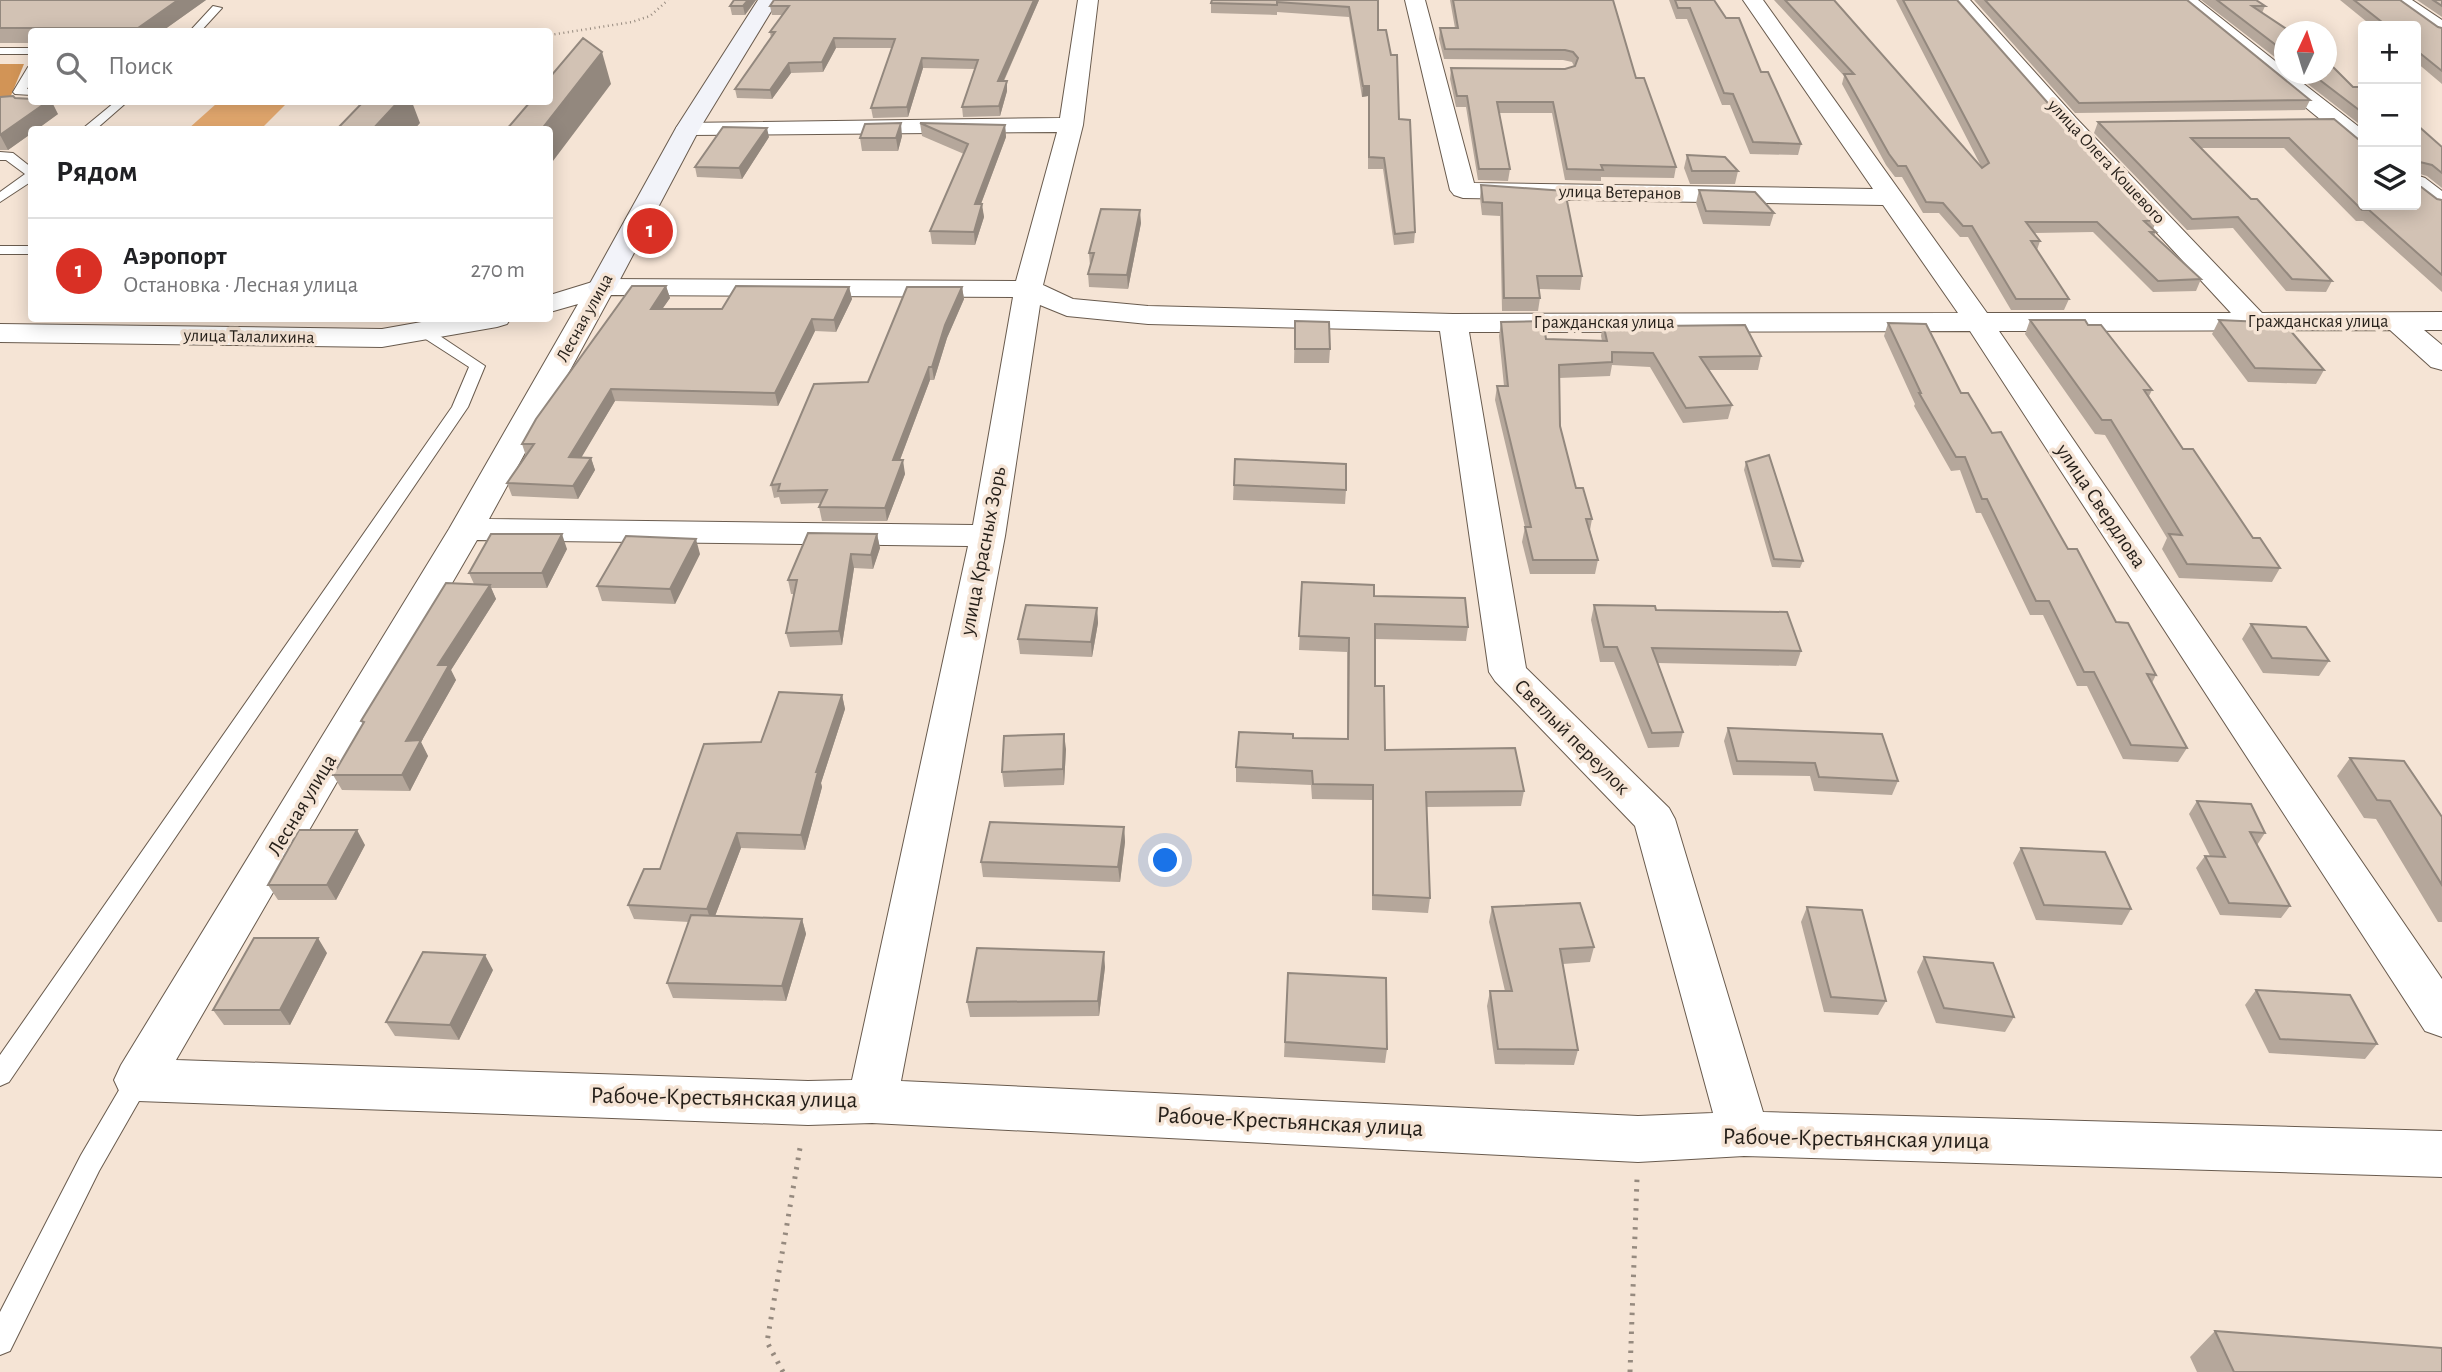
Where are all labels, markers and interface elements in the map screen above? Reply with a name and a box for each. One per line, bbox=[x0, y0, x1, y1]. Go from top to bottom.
north arrow bbox=[2274, 21, 2337, 84]
map controls bbox=[2358, 21, 2421, 210]
button: + bbox=[2358, 21, 2421, 84]
search box bbox=[28, 28, 553, 105]
icon: search bbox=[52, 48, 90, 86]
text: Поиск bbox=[108, 53, 173, 79]
button: − bbox=[2358, 84, 2421, 147]
street label: улица Олега Кошевого bbox=[2043, 96, 2168, 228]
button: layers bbox=[2358, 147, 2421, 210]
text: Рядом bbox=[56, 157, 138, 187]
street label: улица Ветеранов bbox=[1558, 183, 1681, 203]
pin: 1 bbox=[627, 205, 673, 257]
text: Аэропорт bbox=[123, 243, 227, 269]
text: 1 bbox=[75, 259, 83, 282]
text: 270 m bbox=[471, 259, 525, 282]
street label: Лесная улица bbox=[553, 271, 617, 365]
text: Остановка · Лесная улица bbox=[123, 274, 358, 297]
street label: Гражданская улица bbox=[2247, 313, 2389, 331]
street label: Гражданская улица bbox=[1533, 314, 1675, 332]
street label: улица Талалихина bbox=[182, 327, 315, 347]
street label: улица Свердлова bbox=[2051, 439, 2150, 572]
street label: улица Красных Зорь bbox=[956, 465, 1010, 638]
street label: Светлый переулок bbox=[1510, 675, 1634, 799]
street label: Лесная улица bbox=[264, 750, 341, 859]
your location bbox=[1148, 843, 1182, 877]
street label: Рабоче-Крестьянская улица bbox=[590, 1084, 858, 1112]
street label: Рабоче-Крестьянская улица bbox=[1156, 1103, 1424, 1141]
street label: Рабоче-Крестьянская улица bbox=[1722, 1125, 1990, 1153]

